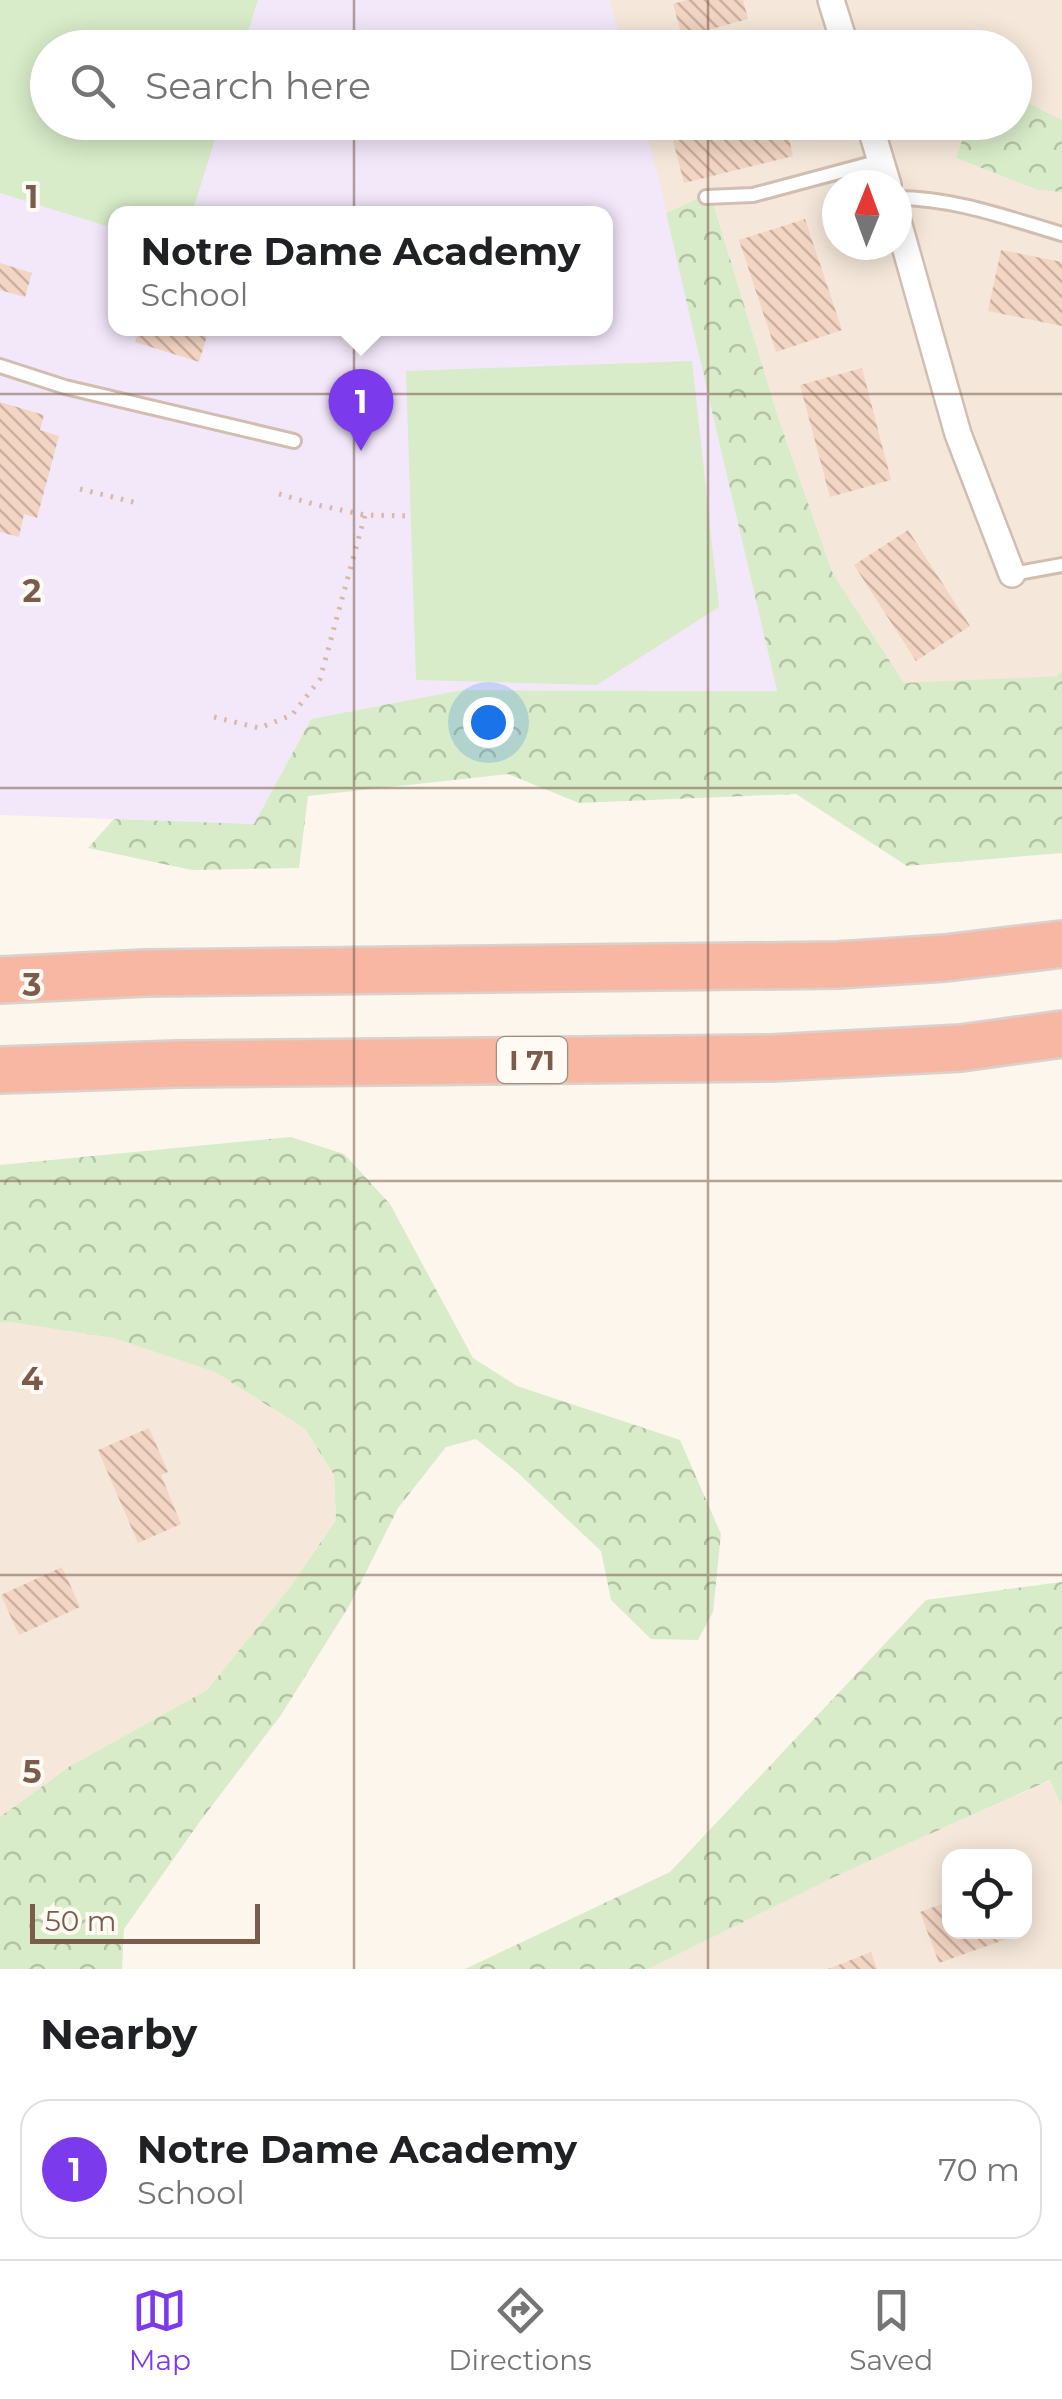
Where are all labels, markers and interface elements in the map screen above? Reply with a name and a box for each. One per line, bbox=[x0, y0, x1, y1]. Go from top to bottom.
search box bbox=[30, 30, 1032, 140]
icon: search bbox=[65, 58, 120, 113]
text: Search here bbox=[145, 62, 371, 109]
north arrow bbox=[822, 170, 912, 260]
text: 1 bbox=[26, 177, 38, 216]
popup bbox=[108, 206, 613, 336]
text: Notre Dame Academy bbox=[141, 228, 580, 275]
text: School bbox=[141, 275, 248, 314]
pin: 1 bbox=[328, 368, 394, 451]
text: 2 bbox=[23, 571, 41, 610]
your location bbox=[463, 697, 514, 748]
text: 3 bbox=[22, 965, 41, 1004]
road number: I 71 bbox=[497, 1037, 567, 1083]
text: 4 bbox=[21, 1359, 43, 1398]
text: 5 bbox=[22, 1752, 42, 1791]
map controls bbox=[942, 1849, 1032, 1939]
button: locate bbox=[942, 1849, 1032, 1939]
scale bar bbox=[30, 1899, 260, 1944]
text: 50 m bbox=[45, 1904, 116, 1938]
text: Nearby bbox=[40, 2008, 197, 2060]
text: Notre Dame Academy bbox=[137, 2126, 577, 2173]
text: 1 bbox=[68, 2150, 81, 2189]
text: 70 m bbox=[938, 2150, 1020, 2189]
text: School bbox=[137, 2173, 245, 2212]
tab: Map bbox=[129, 2283, 191, 2377]
tab: Directions bbox=[448, 2283, 592, 2377]
tab: Saved bbox=[849, 2283, 933, 2377]

